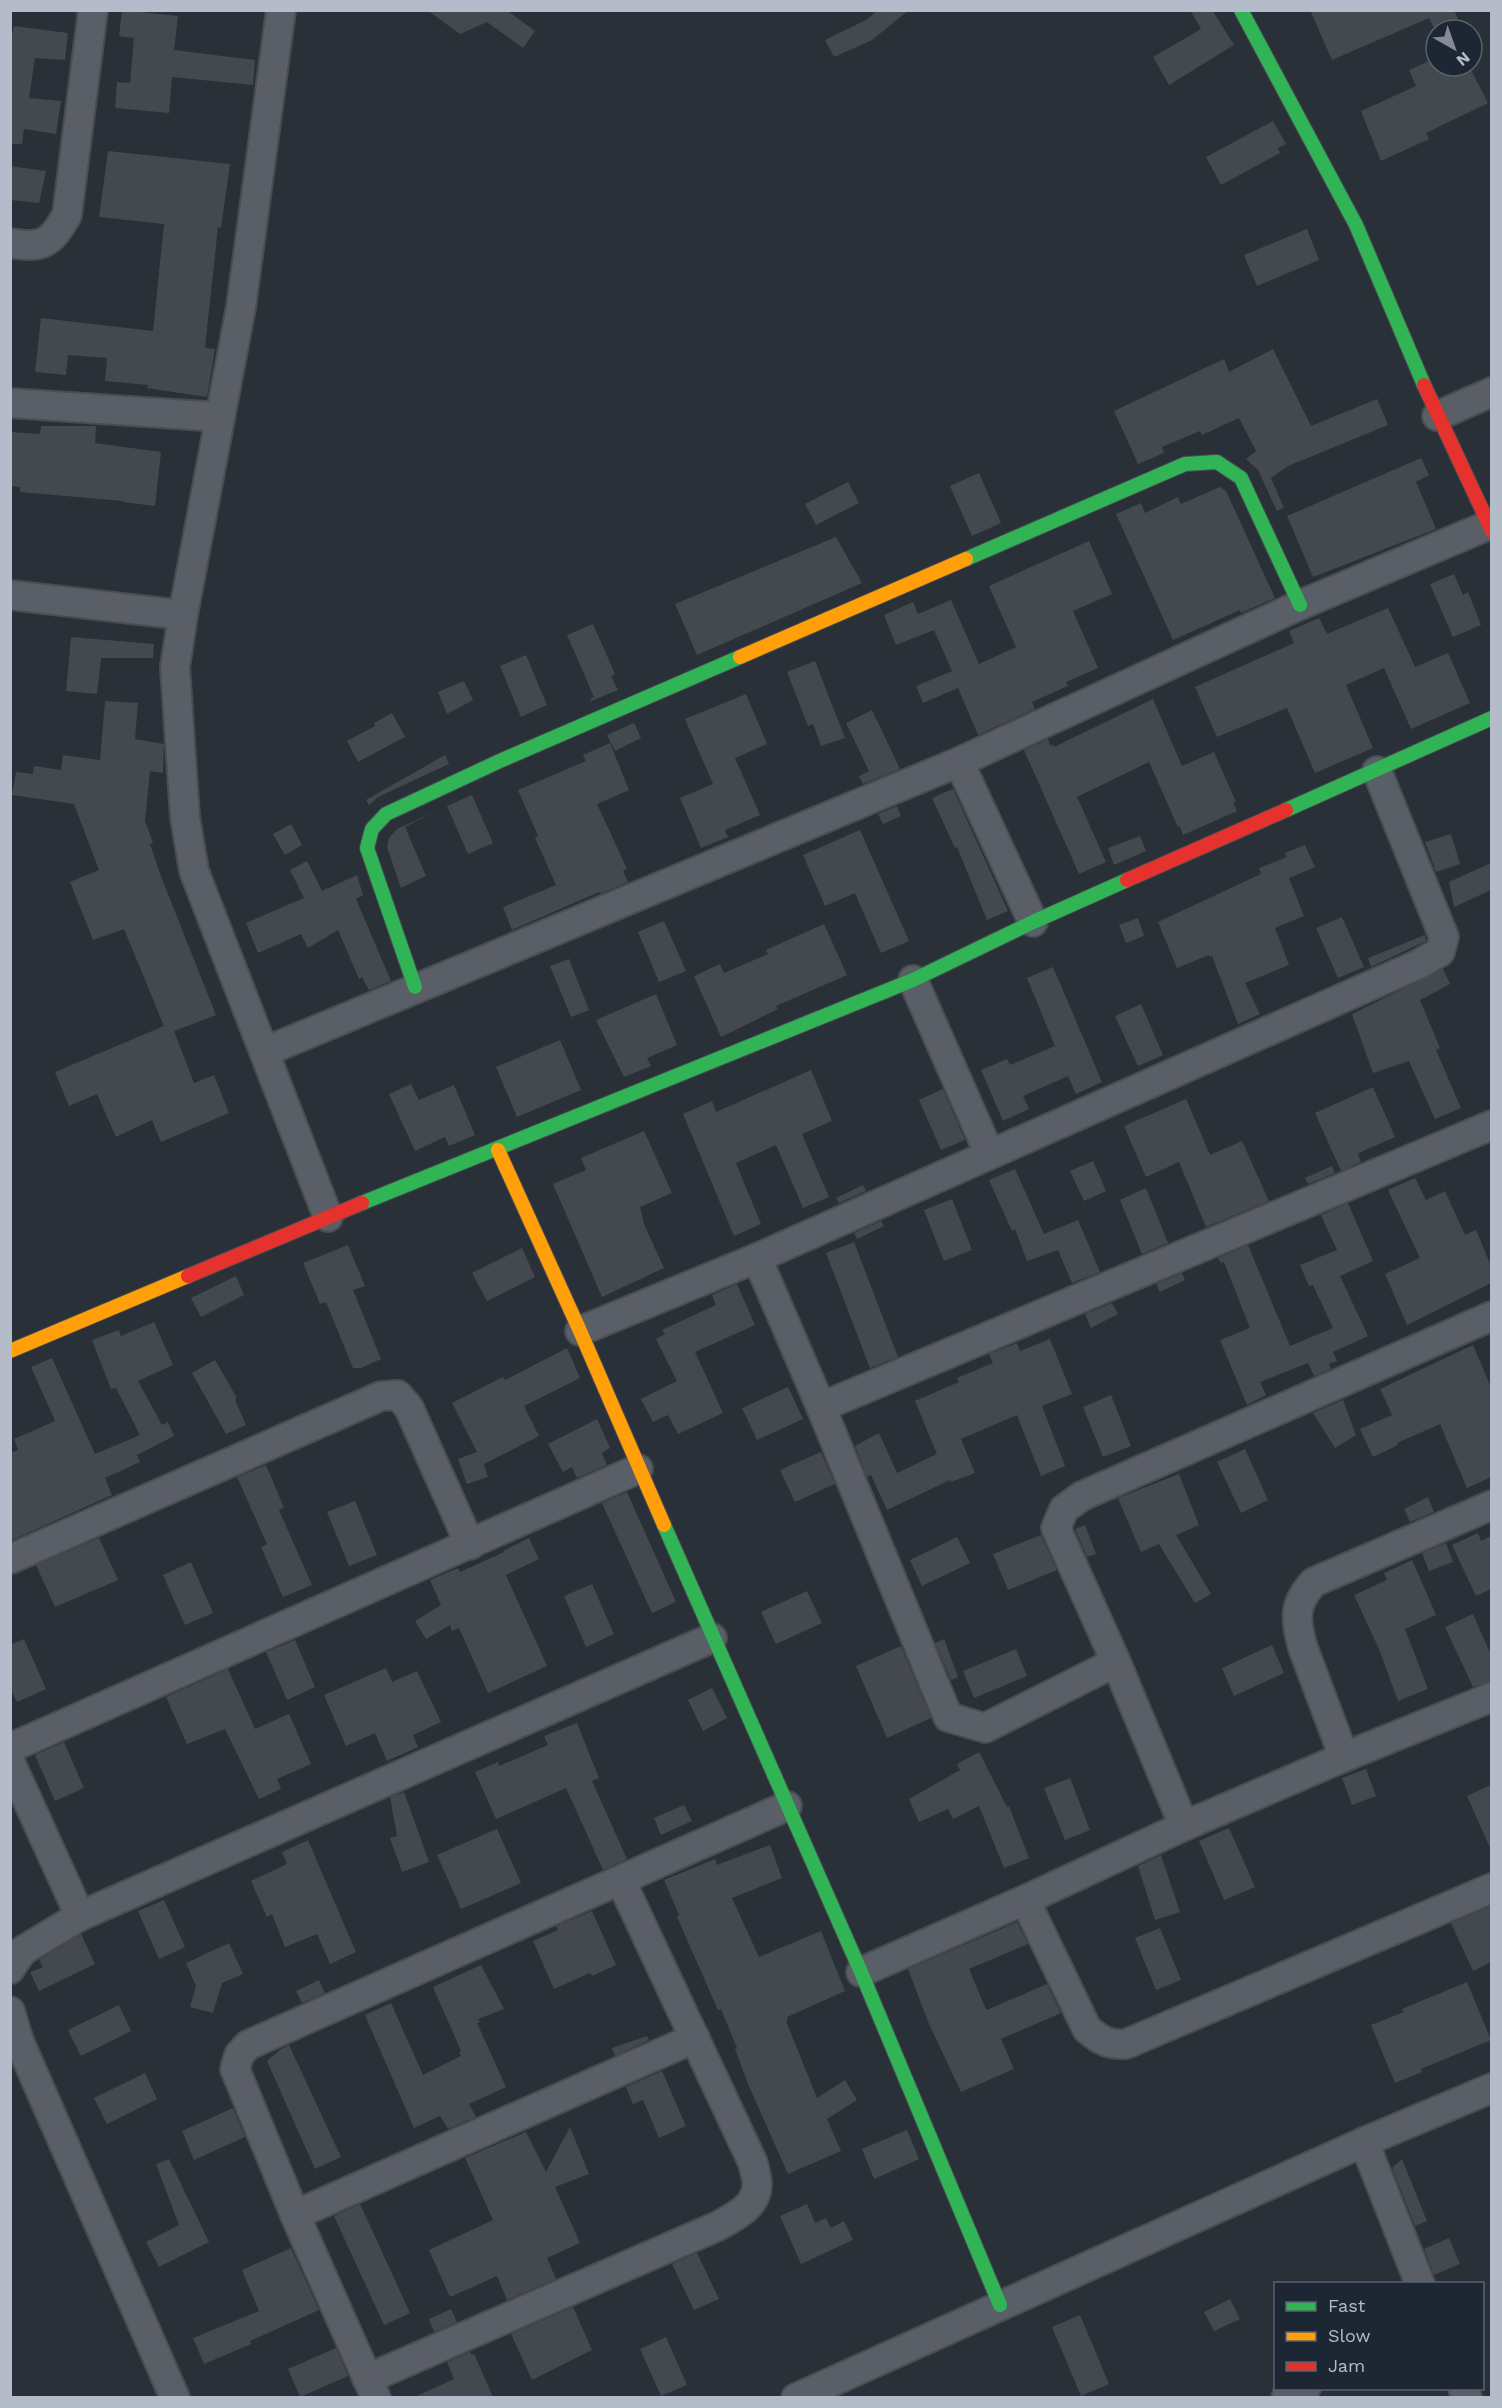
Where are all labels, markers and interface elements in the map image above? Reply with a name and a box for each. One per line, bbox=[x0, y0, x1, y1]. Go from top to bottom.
north arrow bbox=[1424, 18, 1484, 78]
text: N bbox=[1453, 48, 1474, 70]
legend bbox=[1274, 2282, 1484, 2390]
text: Fast bbox=[1328, 2295, 1366, 2316]
text: Slow bbox=[1328, 2325, 1371, 2346]
text: Jam bbox=[1328, 2355, 1365, 2376]

